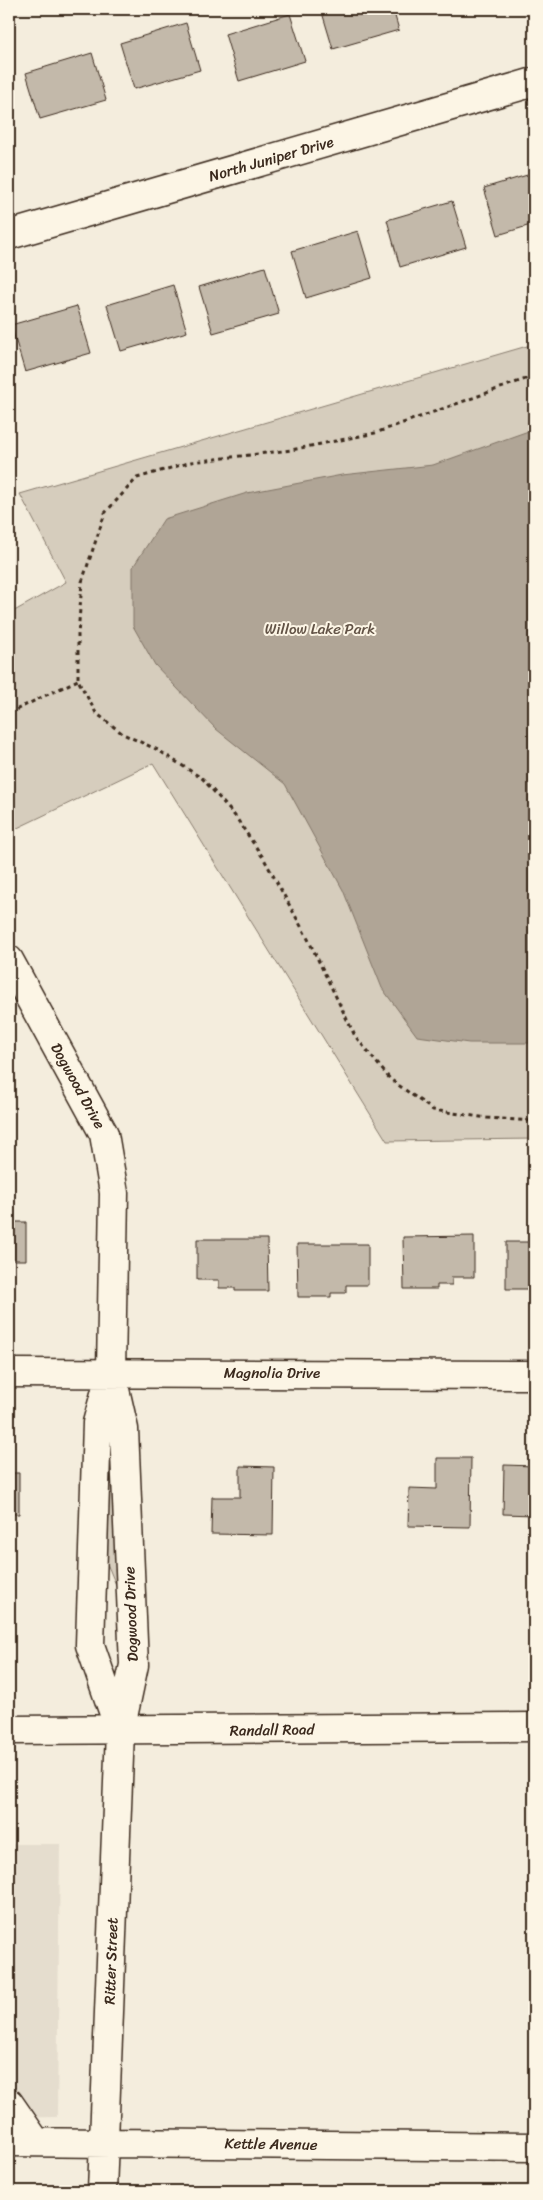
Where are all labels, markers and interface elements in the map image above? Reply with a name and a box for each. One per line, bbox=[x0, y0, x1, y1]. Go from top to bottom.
street label: North Juniper Drive bbox=[205, 129, 337, 189]
park label: Willow Lake Park bbox=[265, 616, 375, 642]
street label: Dogwood Drive bbox=[44, 1038, 113, 1134]
street label: Magnolia Drive bbox=[224, 1360, 320, 1386]
street label: Dogwood Drive bbox=[116, 1566, 146, 1662]
street label: Randall Road bbox=[229, 1716, 316, 1744]
street label: Ritter Street bbox=[96, 1917, 126, 2005]
street label: Kettle Avenue bbox=[224, 2130, 318, 2158]

